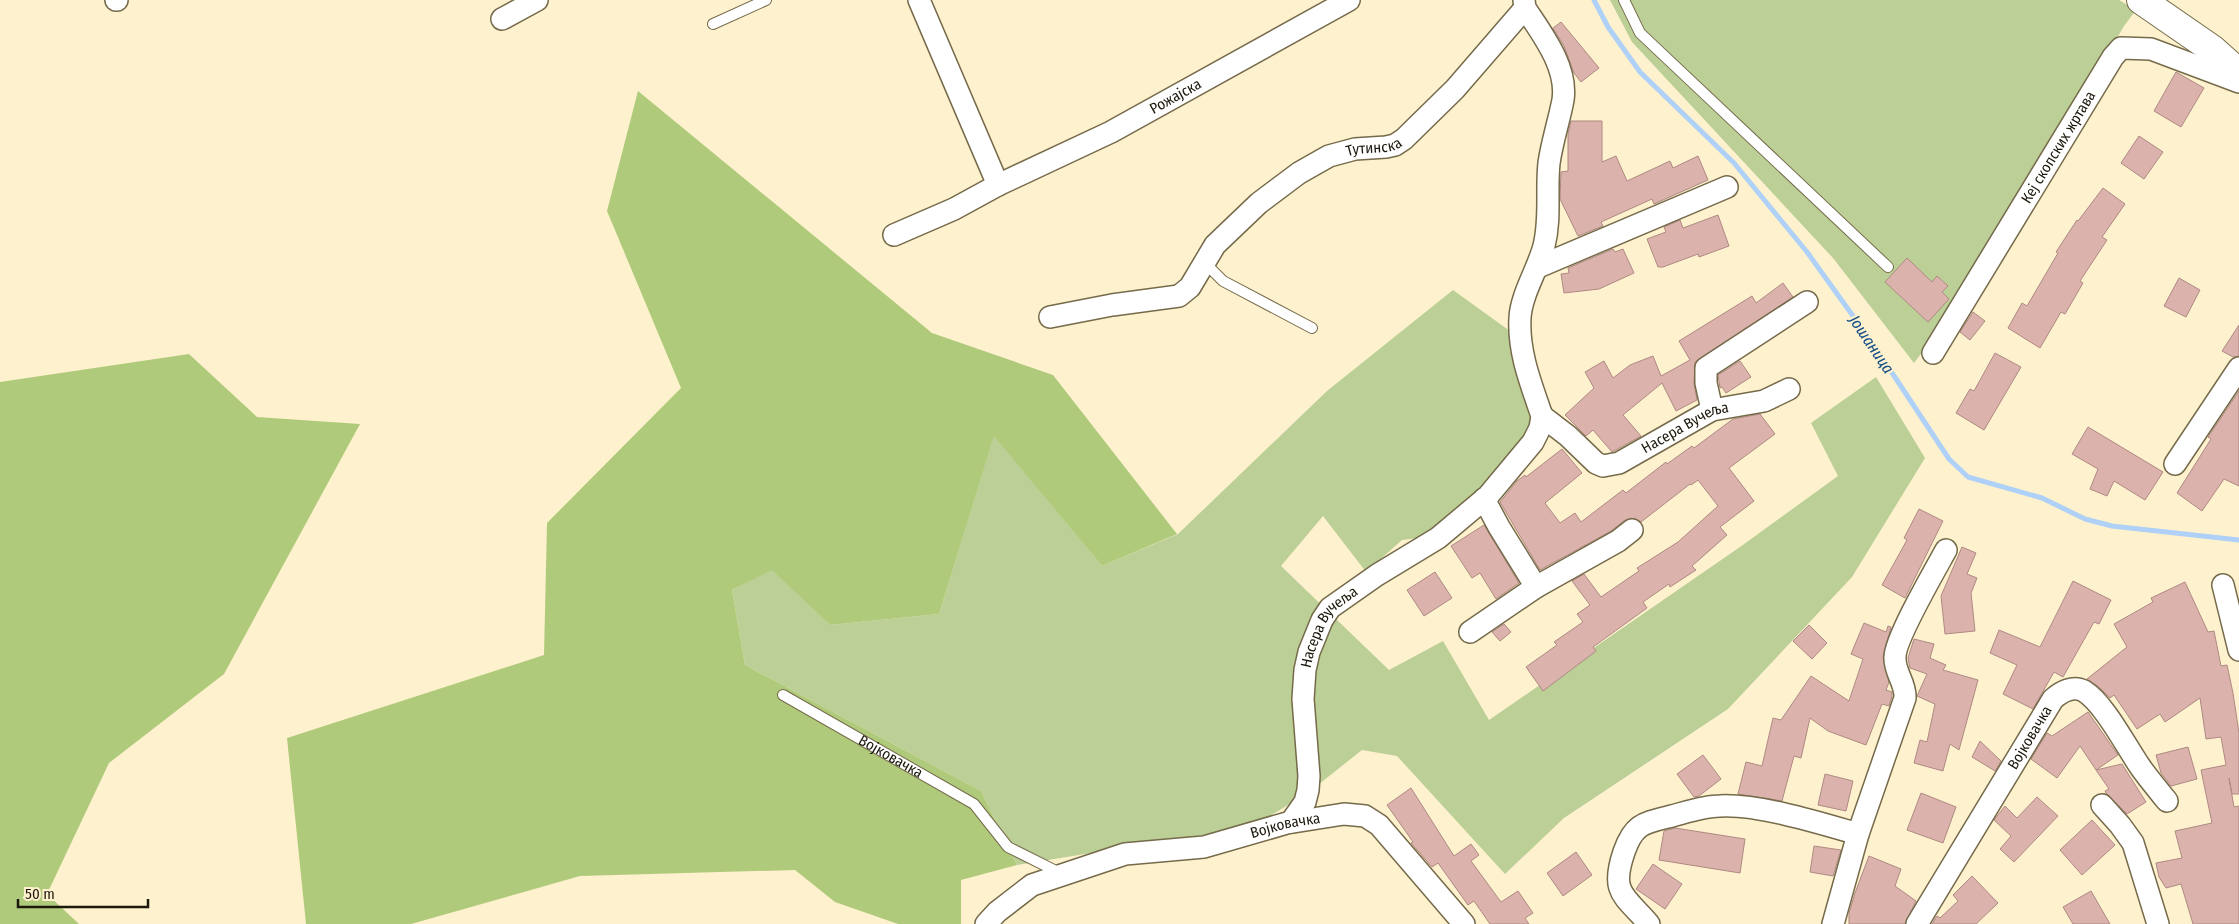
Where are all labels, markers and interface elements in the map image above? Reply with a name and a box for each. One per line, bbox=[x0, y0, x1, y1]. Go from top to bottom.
street label: Рожајска bbox=[1147, 75, 1204, 118]
street label: Кеј скопских жртава bbox=[2017, 88, 2099, 207]
street label: Тутинска bbox=[1344, 134, 1405, 160]
water label: Јошаница bbox=[1845, 310, 1898, 377]
street label: Насера Вучеља bbox=[1638, 398, 1730, 457]
street label: Насера Вучеља bbox=[1297, 582, 1361, 669]
street label: Војковачка bbox=[2004, 702, 2056, 772]
street label: Војковачка bbox=[855, 731, 926, 782]
street label: Војковачка bbox=[1248, 809, 1321, 842]
scale bar bbox=[18, 876, 148, 908]
text: 50 m bbox=[25, 885, 55, 903]

